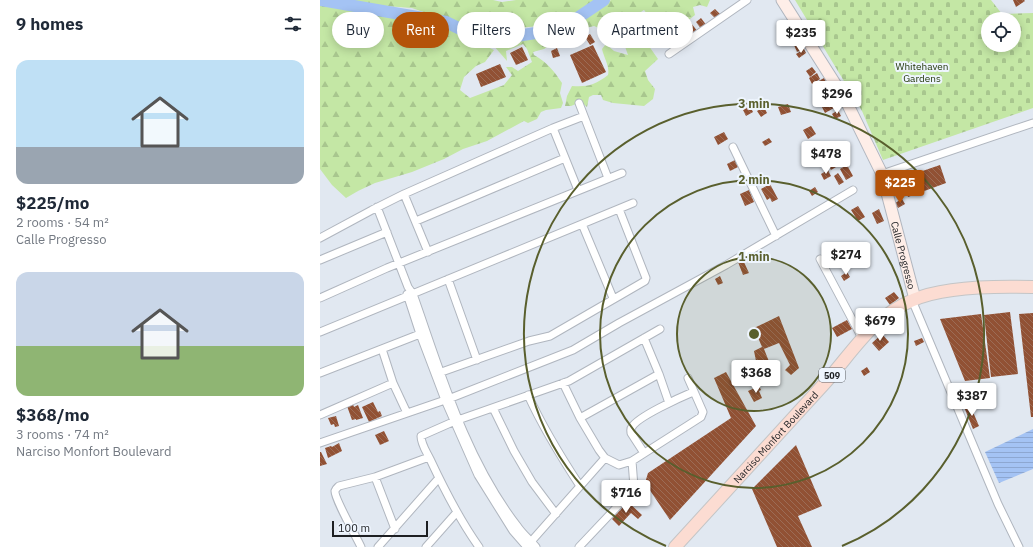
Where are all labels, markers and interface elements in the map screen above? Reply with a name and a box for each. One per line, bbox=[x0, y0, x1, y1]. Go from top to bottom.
chip: Buy bbox=[332, 12, 384, 48]
chip: Rent bbox=[392, 12, 449, 48]
chip: Filters bbox=[457, 12, 525, 48]
chip: New bbox=[533, 12, 589, 48]
chip: Apartment bbox=[597, 12, 693, 48]
map controls bbox=[981, 12, 1021, 52]
button: locate bbox=[981, 12, 1021, 52]
text: 9 homes bbox=[16, 13, 83, 35]
icon: filters bbox=[282, 13, 304, 35]
pin: $235 bbox=[777, 20, 825, 54]
text: $235 bbox=[785, 24, 817, 41]
park label: Whitehaven Gardens bbox=[896, 60, 949, 85]
pin: $296 bbox=[813, 81, 861, 115]
text: $296 bbox=[821, 85, 853, 102]
icon: home bbox=[124, 86, 196, 158]
text: 3 min bbox=[738, 96, 770, 111]
pin: $478 bbox=[802, 141, 850, 175]
text: $478 bbox=[810, 145, 842, 162]
pin: $225 bbox=[876, 170, 924, 204]
text: 2 min bbox=[738, 172, 770, 187]
text: $225 bbox=[884, 174, 916, 191]
text: $225/mo bbox=[16, 192, 89, 214]
text: 2 rooms · 54 m² bbox=[16, 214, 109, 231]
street label: Calle Progresso bbox=[888, 220, 919, 291]
text: Calle Progresso bbox=[16, 231, 107, 248]
pin: $274 bbox=[822, 242, 870, 276]
text: $274 bbox=[830, 246, 862, 263]
text: 1 min bbox=[738, 249, 770, 264]
icon: home bbox=[124, 298, 196, 370]
pin: $679 bbox=[856, 308, 904, 342]
text: $679 bbox=[864, 312, 896, 329]
centre of rings bbox=[747, 327, 761, 341]
pin: $368 bbox=[732, 360, 780, 394]
text: $368 bbox=[740, 364, 772, 381]
road number: 509 bbox=[819, 368, 845, 382]
pin: $387 bbox=[948, 383, 996, 417]
text: $387 bbox=[956, 387, 988, 404]
street label: Narciso Monfort Boulevard bbox=[730, 388, 821, 486]
text: $368/mo bbox=[16, 404, 89, 426]
text: 3 rooms · 74 m² bbox=[16, 426, 109, 443]
text: Narciso Monfort Boulevard bbox=[16, 443, 172, 460]
pin: $716 bbox=[602, 480, 650, 514]
text: $716 bbox=[610, 484, 642, 501]
scale bar bbox=[332, 519, 428, 538]
text: 100 m bbox=[338, 521, 370, 535]

